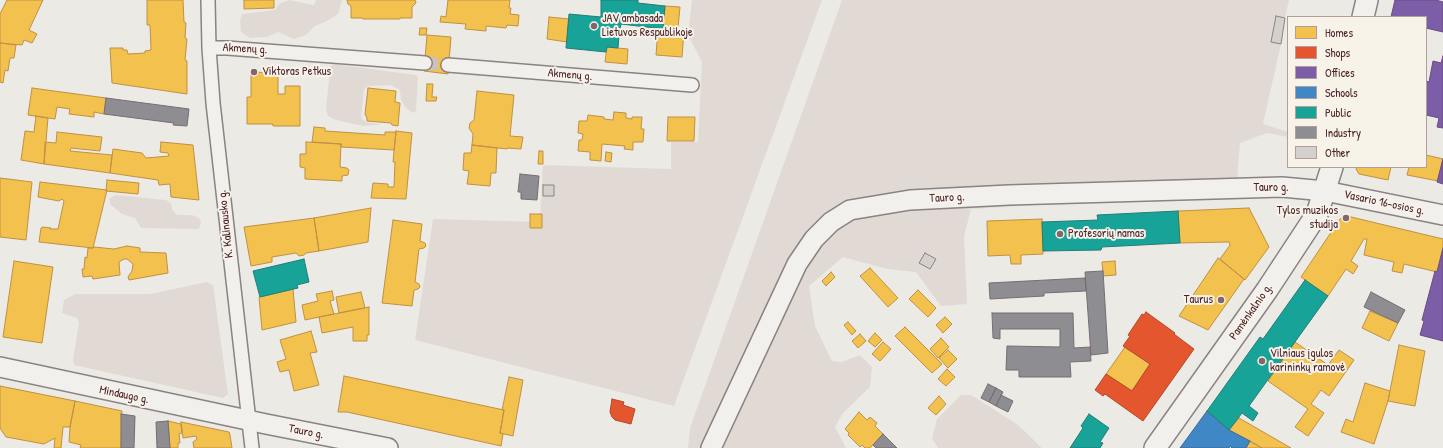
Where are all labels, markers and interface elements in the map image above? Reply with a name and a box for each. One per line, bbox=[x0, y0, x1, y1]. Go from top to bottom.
place label: JAV ambasada Lietuvos Respublikoje bbox=[602, 12, 693, 40]
legend bbox=[1287, 16, 1427, 168]
marker: JAV ambasada Lietuvos Respublikoje bbox=[589, 21, 599, 31]
text: Homes bbox=[1325, 24, 1353, 41]
street label: Akmenų g. bbox=[222, 41, 268, 57]
text: Shops bbox=[1325, 44, 1350, 61]
text: Offices bbox=[1325, 64, 1355, 81]
place label: Viktoras Petkus bbox=[262, 65, 331, 79]
street label: Akmenų g. bbox=[547, 66, 593, 84]
marker: Viktoras Petkus bbox=[249, 67, 259, 77]
text: Schools bbox=[1325, 84, 1358, 101]
text: Public bbox=[1325, 104, 1351, 121]
text: Industry bbox=[1325, 124, 1361, 141]
text: Other bbox=[1325, 144, 1350, 161]
street label: Tauro g. bbox=[1253, 181, 1289, 195]
street label: Vasario 16-osios g. bbox=[1342, 187, 1426, 219]
street label: K. Kalinausko g. bbox=[215, 189, 237, 259]
street label: Tauro g. bbox=[929, 190, 965, 206]
place label: Tylos muzikos studija bbox=[1277, 204, 1338, 232]
marker: Tylos muzikos studija bbox=[1341, 213, 1351, 223]
place label: Profesorių namas bbox=[1068, 227, 1144, 241]
marker: Profesorių namas bbox=[1055, 229, 1065, 239]
street label: Pamėnkalnio g. bbox=[1226, 281, 1276, 343]
place label: Taurus bbox=[1184, 293, 1213, 307]
marker: Taurus bbox=[1216, 295, 1226, 305]
place label: Vilniaus įgulos karininkų ramovė bbox=[1270, 347, 1345, 375]
marker: Vilniaus įgulos karininkų ramovė bbox=[1257, 356, 1267, 366]
street label: Mindaugo g. bbox=[98, 383, 150, 407]
street label: Tauro g. bbox=[287, 422, 325, 442]

